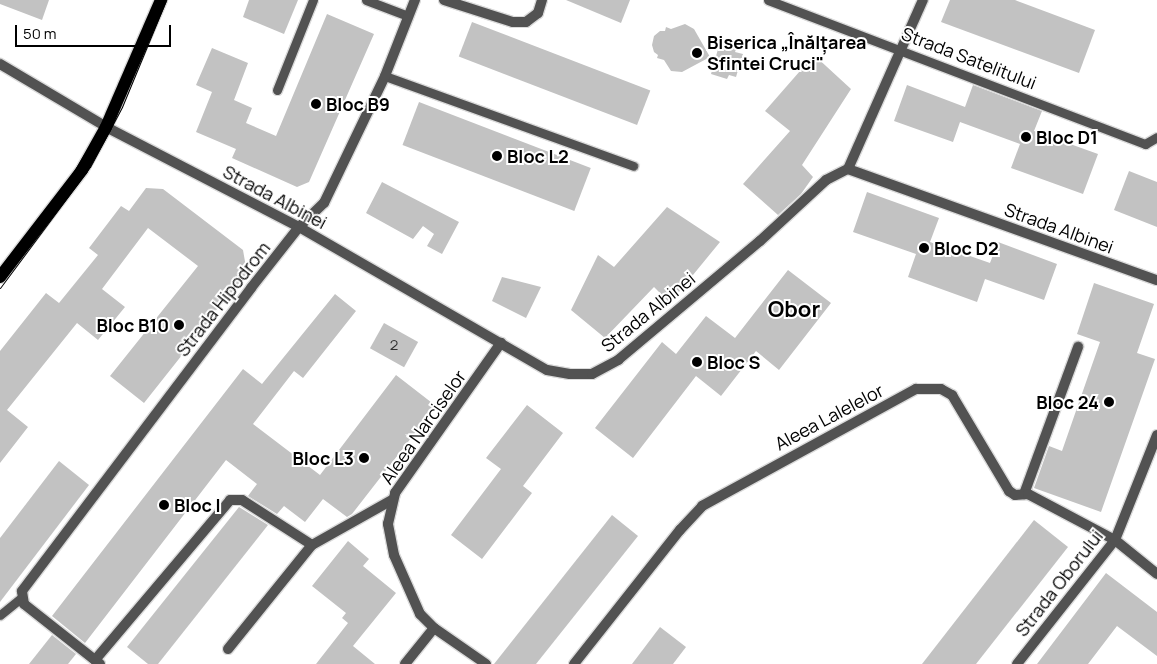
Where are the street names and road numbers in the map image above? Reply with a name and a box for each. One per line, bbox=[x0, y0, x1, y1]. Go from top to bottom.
street label: Strada Satelitului bbox=[899, 22, 1039, 94]
street label: Strada Albinei bbox=[219, 161, 331, 233]
street label: Strada Albinei bbox=[1001, 198, 1117, 258]
street label: Strada Hipodrom bbox=[172, 237, 274, 361]
street label: Strada Albinei bbox=[597, 268, 699, 356]
street label: Aleea Narciselor bbox=[376, 366, 470, 488]
street label: Aleea Lalelelor bbox=[771, 379, 887, 455]
street label: Strada Oborului bbox=[1011, 525, 1107, 641]

